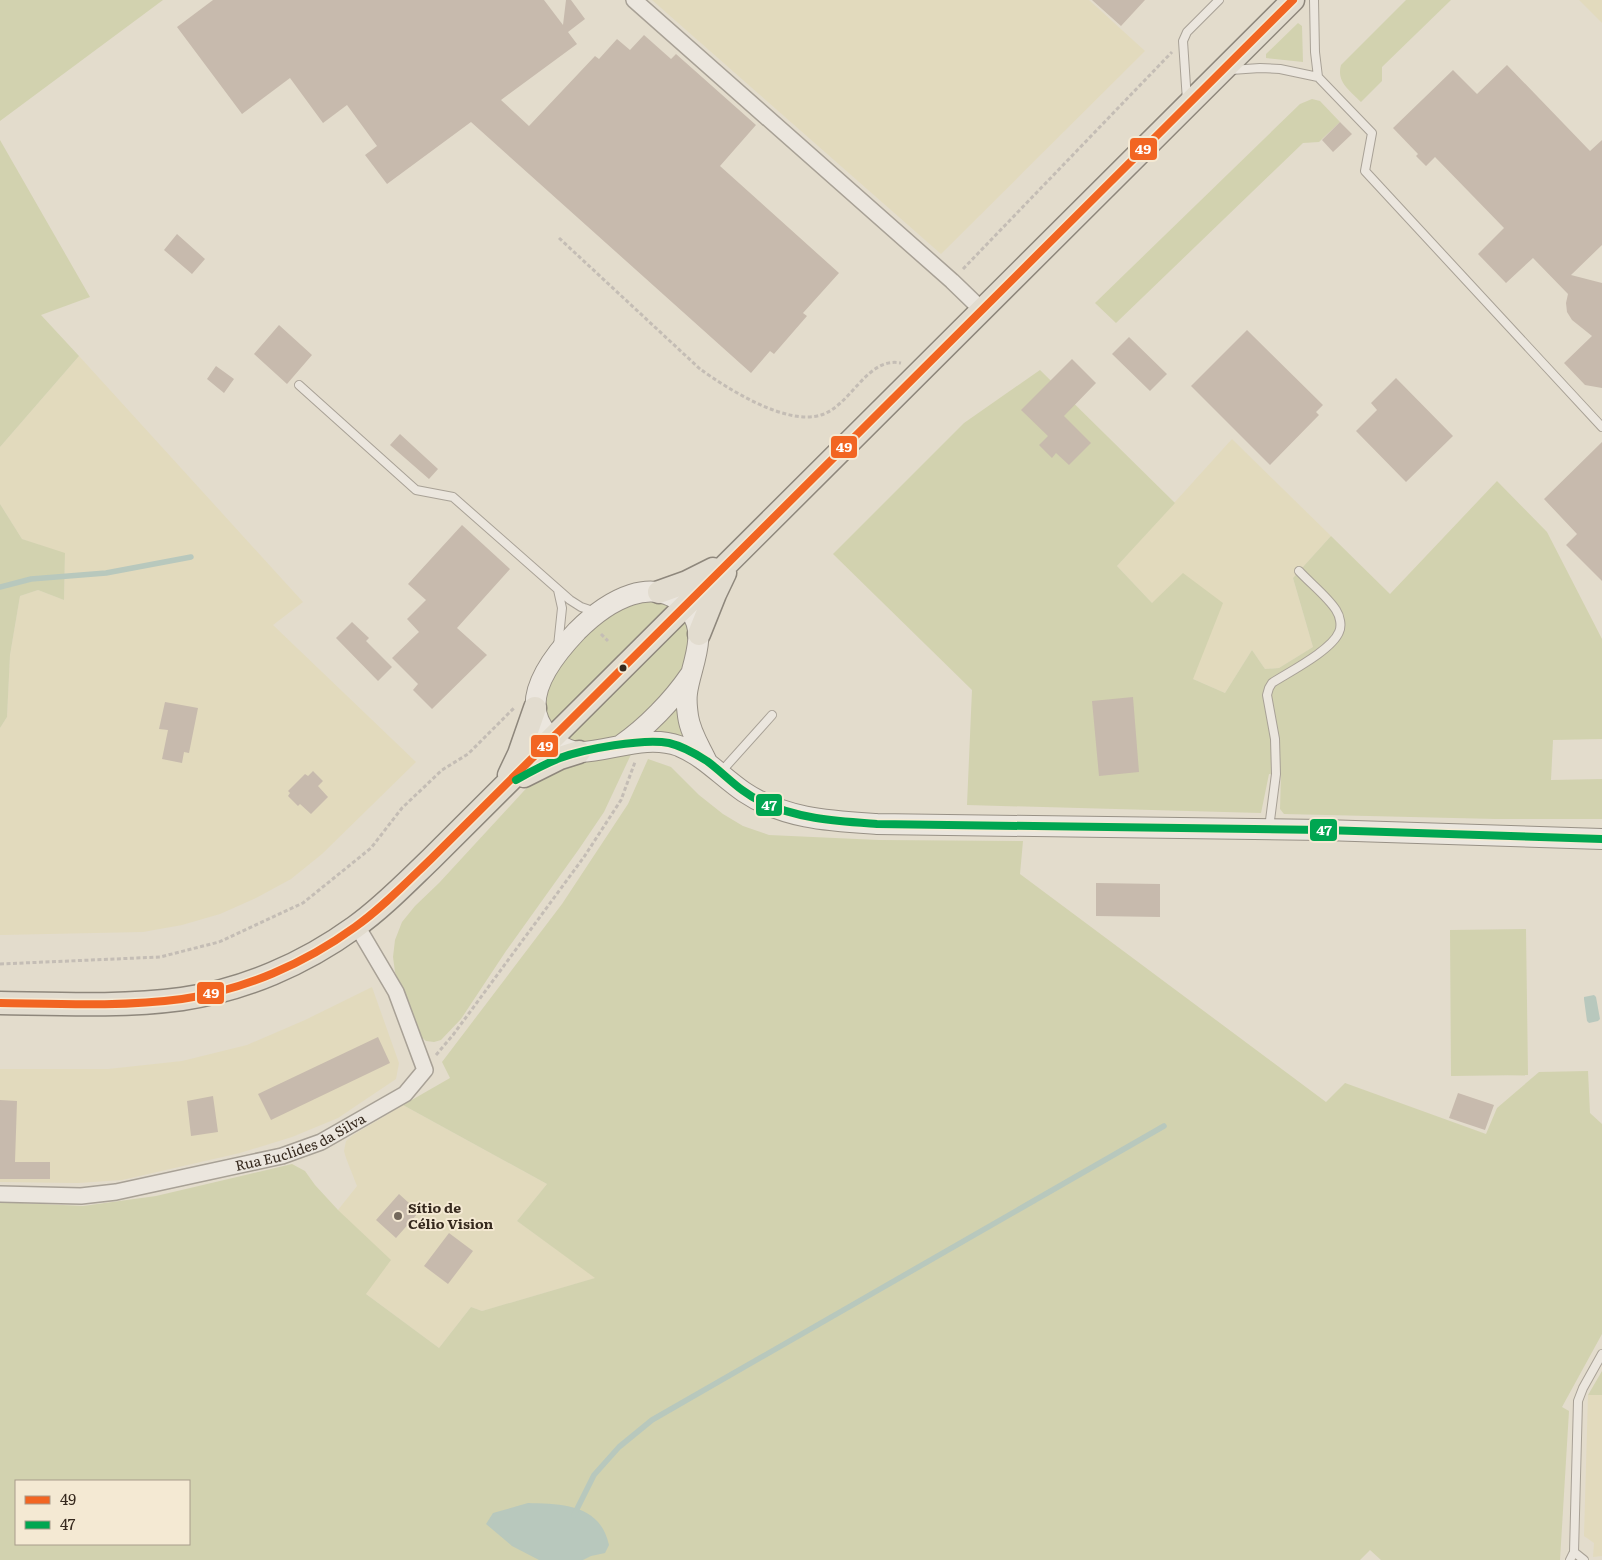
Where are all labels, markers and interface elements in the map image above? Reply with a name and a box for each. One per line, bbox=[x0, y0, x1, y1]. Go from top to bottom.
line badge: 49 bbox=[1129, 137, 1158, 161]
text: 49 bbox=[1135, 138, 1151, 158]
line badge: 49 bbox=[830, 435, 858, 459]
text: 49 bbox=[836, 436, 852, 456]
unlabelled marker bbox=[618, 663, 628, 673]
line badge: 49 bbox=[530, 734, 559, 758]
text: 49 bbox=[537, 735, 553, 755]
line badge: 47 bbox=[755, 793, 783, 817]
text: 47 bbox=[761, 794, 777, 814]
line badge: 47 bbox=[1309, 818, 1338, 842]
text: 47 bbox=[1316, 819, 1332, 839]
line badge: 49 bbox=[196, 981, 225, 1005]
text: 49 bbox=[203, 982, 219, 1002]
street label: Rua Euclides da Silva bbox=[233, 1107, 369, 1175]
place label: Sítio de Célio Vision bbox=[408, 1197, 494, 1233]
marker: Sítio de Célio Vision bbox=[392, 1210, 404, 1222]
legend bbox=[15, 1480, 190, 1545]
text: 49 bbox=[60, 1487, 76, 1510]
text: 47 bbox=[60, 1512, 76, 1535]

